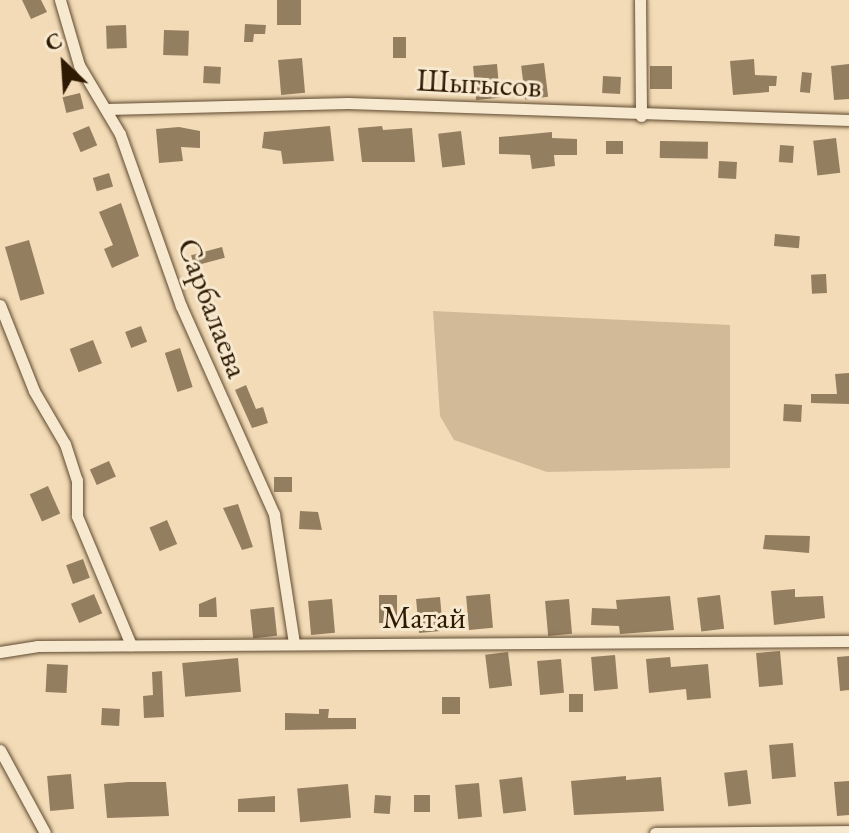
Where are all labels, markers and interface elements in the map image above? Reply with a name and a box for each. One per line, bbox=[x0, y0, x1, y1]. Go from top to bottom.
north arrow bbox=[24, 24, 104, 104]
text: С bbox=[40, 25, 67, 58]
street label: Шыгысов bbox=[415, 61, 543, 105]
street label: Сарбалаева bbox=[169, 233, 257, 383]
street label: Матай bbox=[382, 598, 466, 636]

